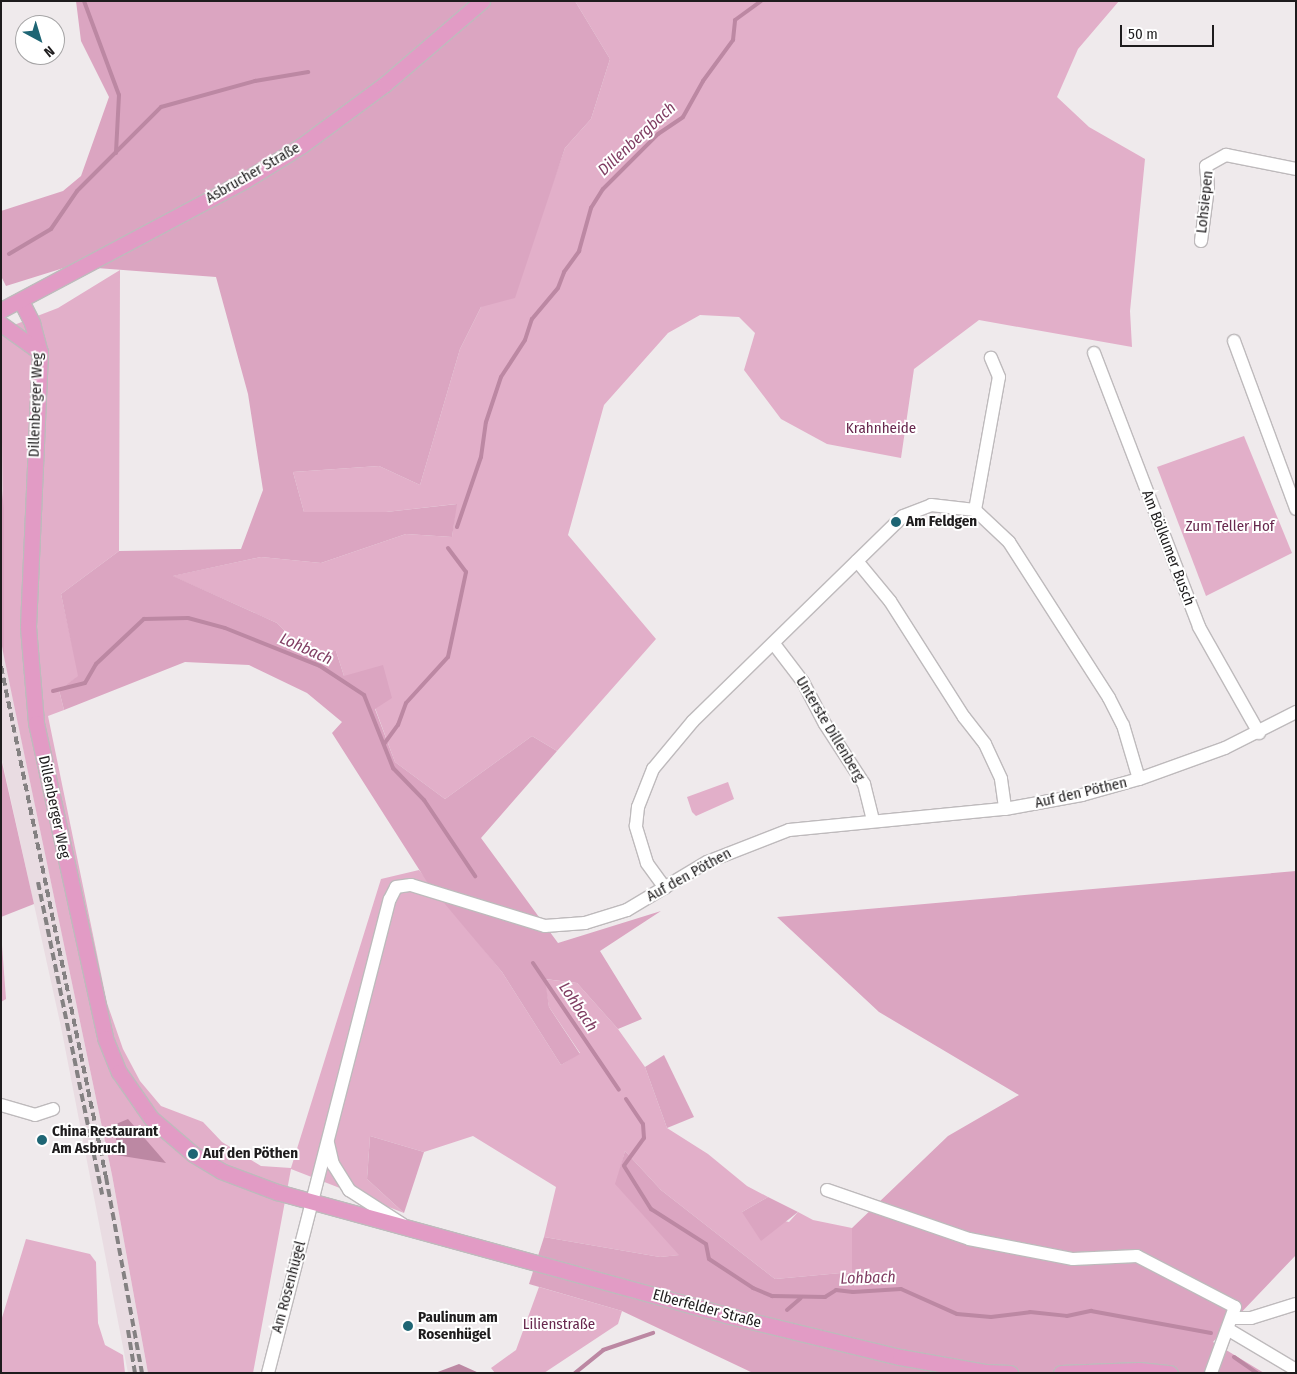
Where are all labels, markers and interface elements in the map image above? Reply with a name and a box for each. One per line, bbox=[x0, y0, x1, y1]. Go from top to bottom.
north arrow bbox=[15, 15, 65, 65]
scale bar bbox=[1122, 15, 1216, 47]
text: 50 m bbox=[1128, 25, 1158, 43]
text: N bbox=[41, 42, 58, 61]
water label: Dillenbergbach bbox=[594, 98, 680, 180]
street label: Asbrucher Straße bbox=[203, 139, 303, 207]
street label: Lohsiepen bbox=[1193, 170, 1217, 234]
street label: Dillenberger Weg bbox=[25, 352, 47, 458]
park label: Krahnheide bbox=[846, 420, 916, 438]
street label: Am Bölkumer Busch bbox=[1138, 488, 1198, 608]
place label: Am Feldgen bbox=[906, 513, 977, 531]
marker: Am Feldgen bbox=[890, 516, 902, 528]
park label: Zum Teller Hof bbox=[1186, 518, 1274, 536]
water label: Lohbach bbox=[277, 629, 335, 669]
street label: Unterste Dillenberg bbox=[792, 673, 868, 785]
street label: Dillenberger Weg bbox=[34, 754, 74, 860]
street label: Auf den Pöthen bbox=[1033, 774, 1129, 812]
street label: Auf den Pöthen bbox=[643, 844, 735, 906]
water label: Lohbach bbox=[555, 979, 601, 1035]
place label: China Restaurant Am Asbruch bbox=[52, 1122, 158, 1157]
marker: China Restaurant Am Asbruch bbox=[36, 1134, 48, 1146]
place label: Auf den Pöthen bbox=[203, 1145, 298, 1163]
marker: Auf den Pöthen bbox=[187, 1148, 199, 1160]
street label: Am Rosenhügel bbox=[268, 1239, 310, 1335]
water label: Lohbach bbox=[840, 1267, 896, 1289]
street label: Elberfelder Straße bbox=[651, 1286, 763, 1332]
place label: Paulinum am Rosenhügel bbox=[418, 1308, 498, 1343]
park label: Lilienstraße bbox=[523, 1316, 595, 1334]
marker: Paulinum am Rosenhügel bbox=[402, 1320, 414, 1332]

